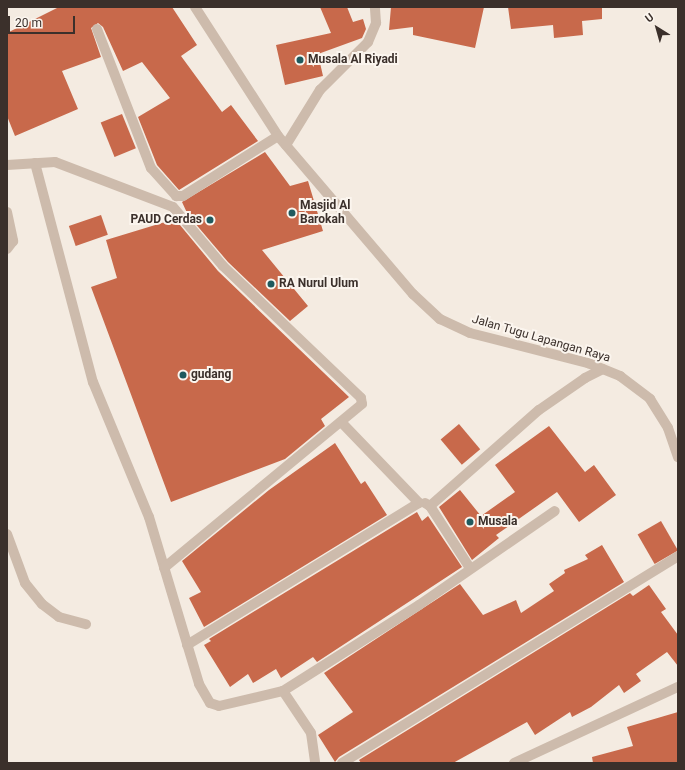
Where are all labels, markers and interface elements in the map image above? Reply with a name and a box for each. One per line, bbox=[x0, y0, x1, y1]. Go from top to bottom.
scale bar bbox=[10, 8, 77, 34]
north arrow bbox=[637, 8, 677, 48]
text: U bbox=[643, 11, 656, 25]
text: 20 m bbox=[15, 16, 42, 30]
place label: Musala Al Riyadi bbox=[308, 53, 398, 67]
marker: Musala Al Riyadi bbox=[295, 55, 305, 65]
place label: Masjid Al Barokah bbox=[300, 199, 350, 227]
marker: Masjid Al Barokah bbox=[287, 208, 297, 218]
place label: PAUD Cerdas bbox=[131, 213, 202, 227]
marker: PAUD Cerdas bbox=[205, 215, 215, 225]
place label: RA Nurul Ulum bbox=[279, 277, 358, 291]
marker: RA Nurul Ulum bbox=[266, 279, 276, 289]
street label: Jalan Tugu Lapangan Raya bbox=[470, 312, 612, 366]
place label: gudang bbox=[191, 368, 231, 382]
marker: gudang bbox=[178, 370, 188, 380]
place label: Musala bbox=[478, 515, 517, 529]
marker: Musala bbox=[465, 517, 475, 527]

